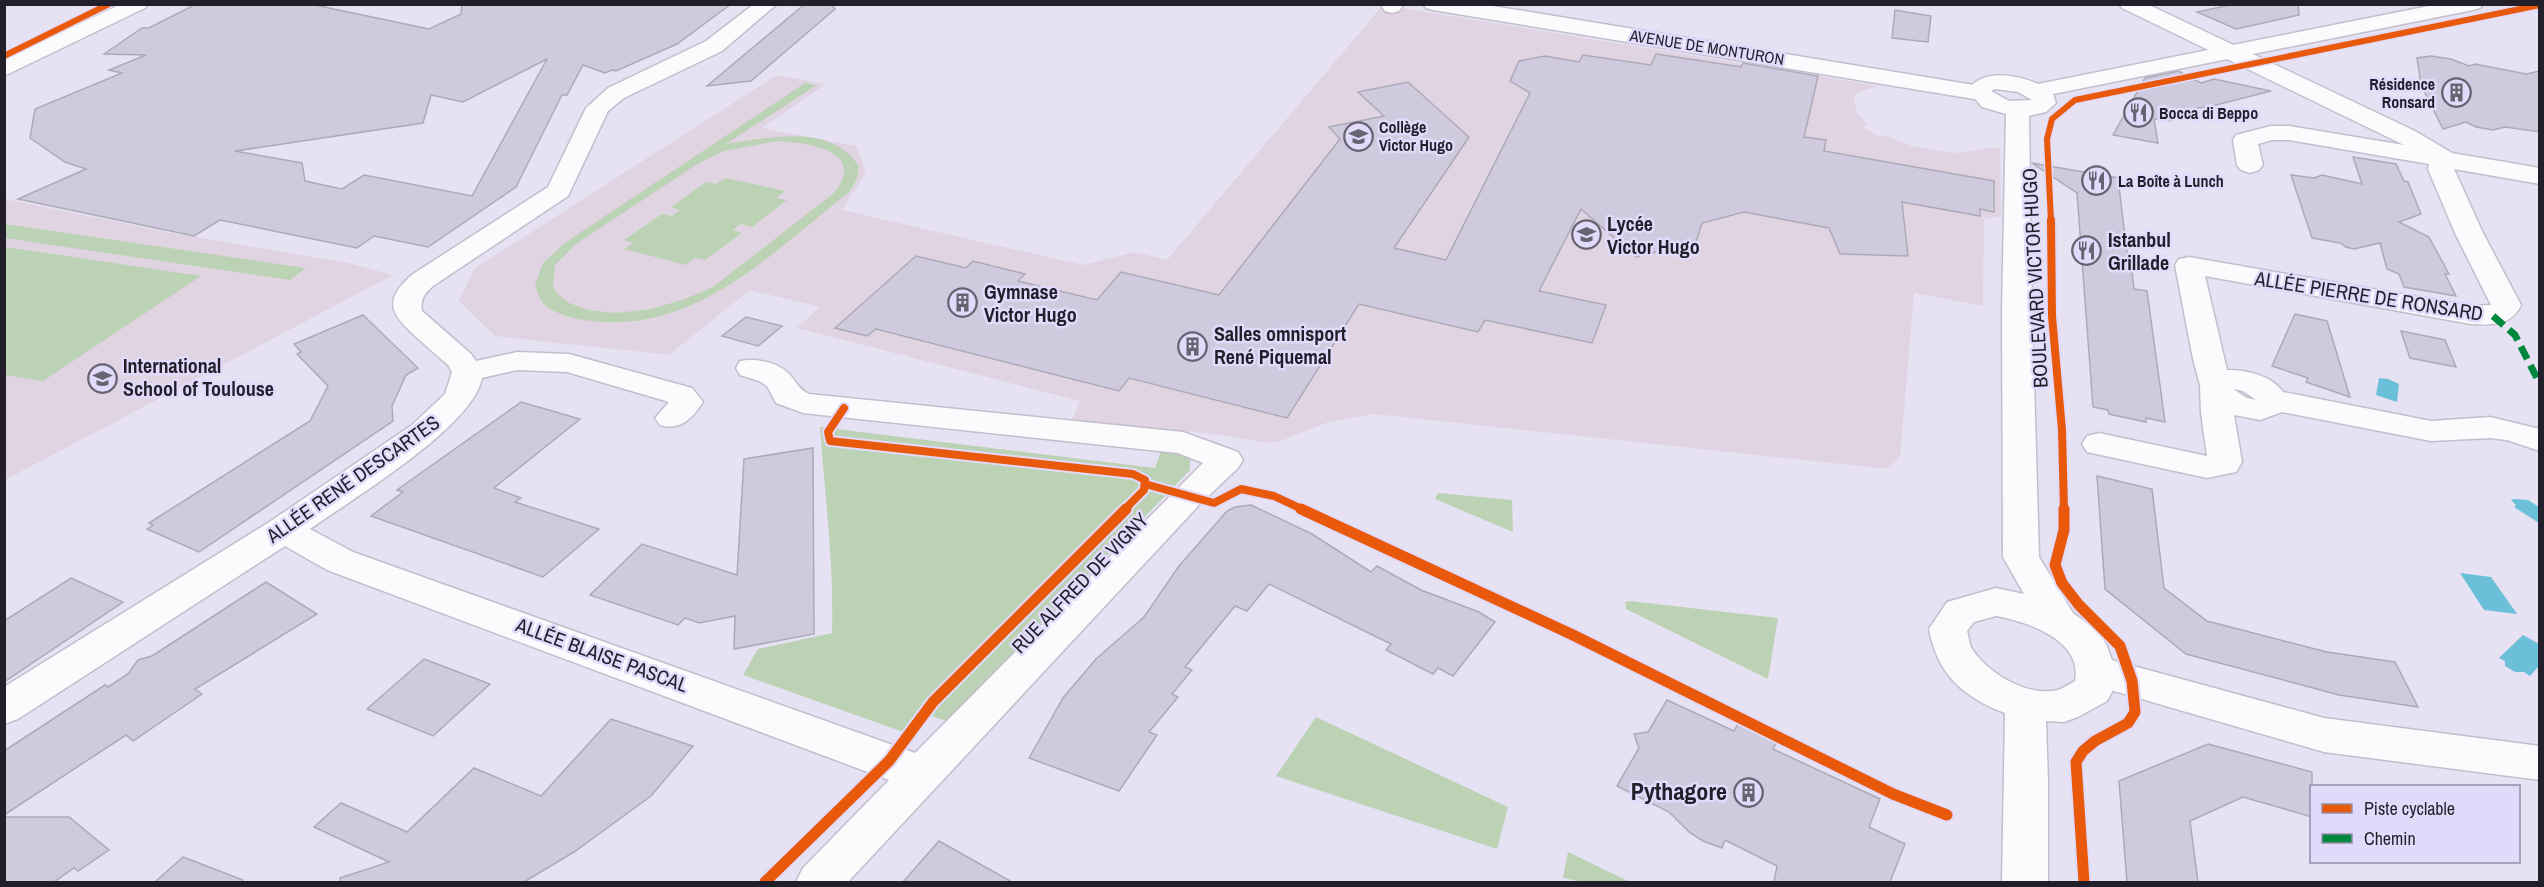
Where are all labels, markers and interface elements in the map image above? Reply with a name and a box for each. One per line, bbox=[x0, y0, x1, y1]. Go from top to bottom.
street label: AVENUE DE MONTURON bbox=[1627, 24, 1786, 70]
place label: Résidence Ronsard bbox=[2369, 73, 2435, 113]
building icon: Résidence Ronsard bbox=[2440, 77, 2472, 109]
restaurant icon: Bocca di Beppo bbox=[2122, 97, 2154, 129]
place label: Bocca di Beppo bbox=[2159, 102, 2258, 124]
place label: Collège Victor Hugo bbox=[1379, 116, 1453, 156]
school or university icon: Collège Victor Hugo bbox=[1342, 120, 1374, 152]
restaurant icon: La Boîte à Lunch bbox=[2081, 165, 2113, 197]
street label: BOULEVARD VICTOR HUGO bbox=[2015, 167, 2054, 389]
place label: La Boîte à Lunch bbox=[2118, 170, 2224, 192]
place label: Lycée Victor Hugo bbox=[1607, 210, 1700, 260]
school or university icon: Lycée Victor Hugo bbox=[1570, 219, 1602, 251]
place label: Istanbul Grillade bbox=[2108, 226, 2171, 276]
restaurant icon: Istanbul Grillade bbox=[2071, 235, 2103, 267]
street label: ALLÉE PIERRE DE RONSARD bbox=[2252, 264, 2485, 327]
place label: Gymnase Victor Hugo bbox=[984, 278, 1077, 328]
building icon: Gymnase Victor Hugo bbox=[947, 287, 979, 319]
place label: Salles omnisport René Piquemal bbox=[1214, 320, 1347, 370]
building icon: Salles omnisport René Piquemal bbox=[1177, 330, 1209, 362]
place label: International School of Toulouse bbox=[123, 352, 274, 402]
school or university icon: International School of Toulouse bbox=[86, 362, 118, 394]
street label: ALLÉE RENÉ DESCARTES bbox=[260, 409, 445, 549]
street label: RUE ALFRED DE VIGNY bbox=[1005, 506, 1154, 659]
street label: ALLÉE BLAISE PASCAL bbox=[512, 611, 692, 698]
place label: Pythagore bbox=[1631, 775, 1727, 807]
building icon: Pythagore bbox=[1732, 776, 1764, 808]
legend bbox=[2310, 785, 2520, 863]
text: Piste cyclable bbox=[2364, 796, 2455, 821]
text: Chemin bbox=[2364, 826, 2416, 851]

